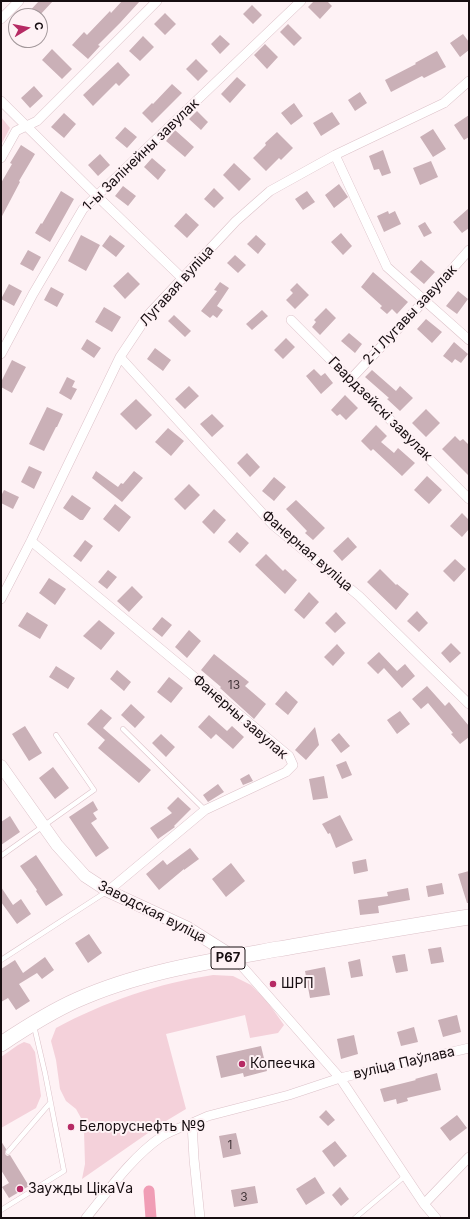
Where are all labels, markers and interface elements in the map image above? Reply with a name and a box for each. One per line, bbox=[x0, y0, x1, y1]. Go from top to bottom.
north arrow bbox=[8, 8, 48, 48]
text: С bbox=[31, 21, 46, 31]
street label: 1-ы Залінейны завулак bbox=[79, 95, 203, 215]
street label: Лугавая вуліца bbox=[136, 242, 218, 330]
street label: 2-і Лугавы завулак bbox=[359, 262, 461, 368]
street label: Гвардзейскі завулак bbox=[325, 354, 435, 464]
street label: Фанерная вуліца bbox=[258, 507, 356, 595]
street label: Фанерны завулак bbox=[189, 671, 291, 763]
house number: 13 bbox=[228, 678, 240, 692]
street label: Заводская вуліца bbox=[95, 877, 209, 947]
road number: Р67 bbox=[211, 947, 245, 969]
place label: ШРП bbox=[281, 976, 314, 992]
marker: ШРП bbox=[268, 979, 278, 989]
street label: вуліца Паўлава bbox=[352, 1043, 456, 1083]
place label: Копеечка bbox=[250, 1056, 315, 1072]
marker: Копеечка bbox=[237, 1059, 247, 1069]
place label: Белоруснефть №9 bbox=[79, 1119, 205, 1135]
marker: Белоруснефть №9 bbox=[66, 1122, 76, 1132]
house number: 1 bbox=[228, 1138, 232, 1152]
place label: Заужды ЦікаVа bbox=[28, 1181, 133, 1197]
marker: Заужды ЦікаVа bbox=[15, 1184, 25, 1194]
house number: 3 bbox=[240, 1190, 248, 1204]

